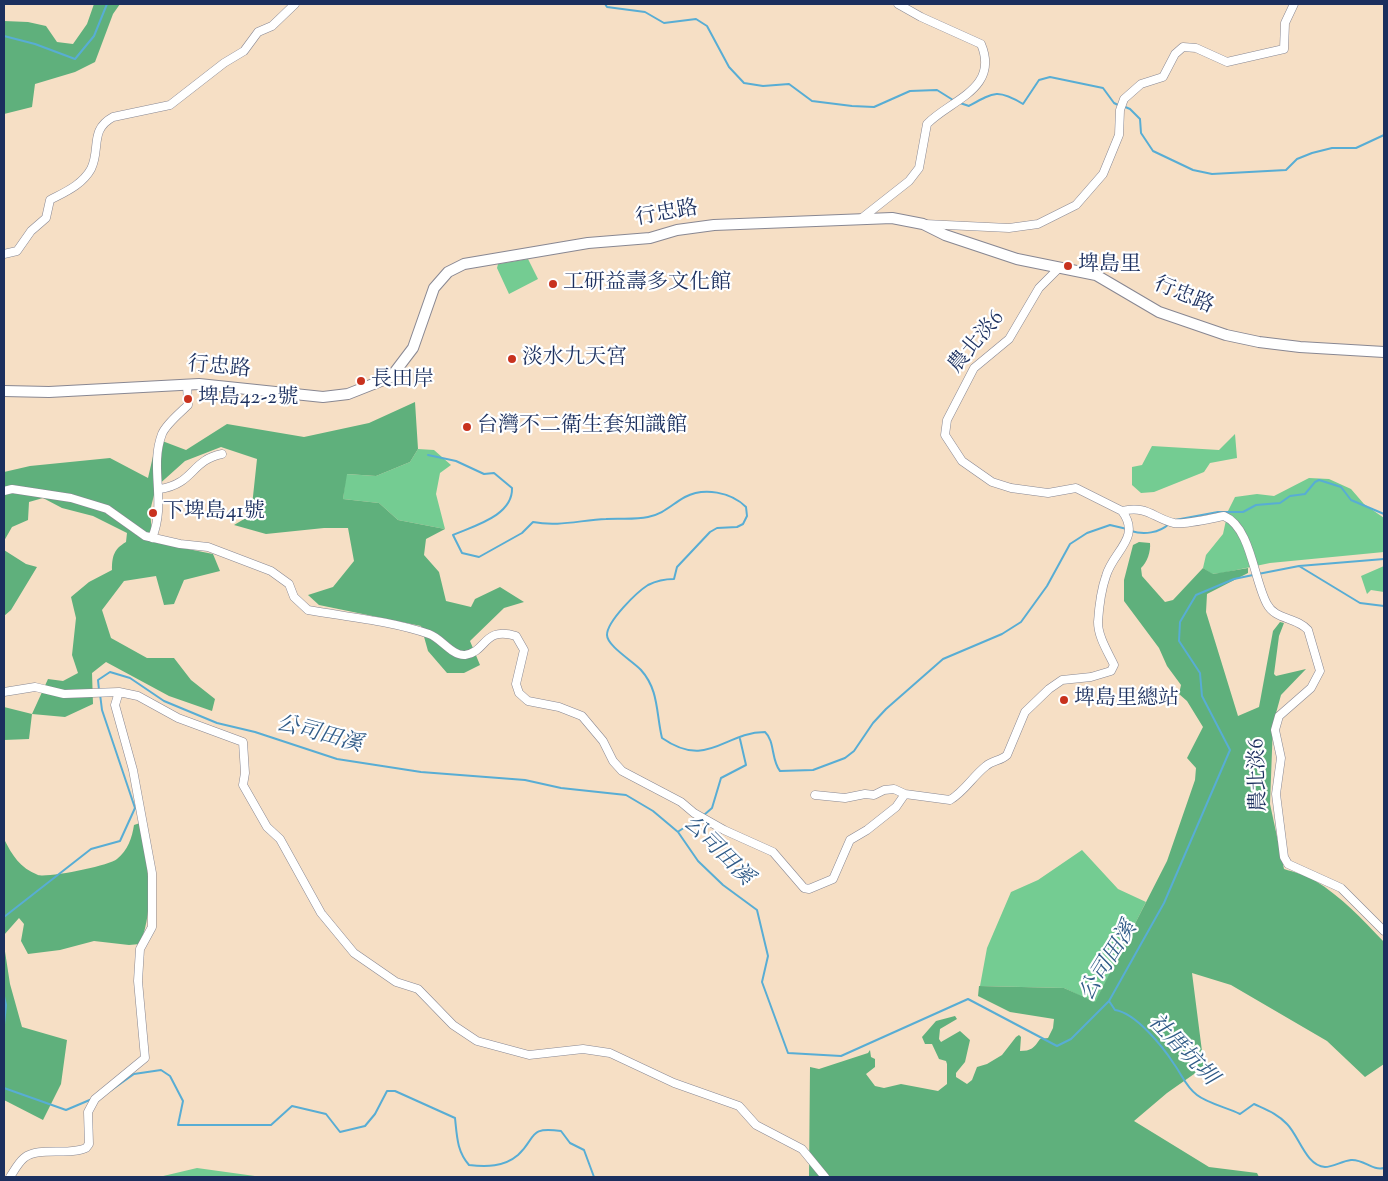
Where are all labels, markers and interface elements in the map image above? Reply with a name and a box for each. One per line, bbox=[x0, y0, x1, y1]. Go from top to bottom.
street label: 行忠路 bbox=[634, 197, 700, 233]
place label: 埤島里 bbox=[1078, 253, 1141, 279]
marker: 埤島里 bbox=[1062, 260, 1074, 272]
place label: 工研益壽多文化館 bbox=[563, 271, 731, 297]
street label: 行忠路 bbox=[1149, 273, 1217, 321]
marker: 工研益壽多文化館 bbox=[547, 278, 559, 290]
street label: 農北淡6 bbox=[945, 307, 1011, 379]
place label: 淡水九天宮 bbox=[522, 346, 627, 372]
marker: 淡水九天宮 bbox=[506, 353, 518, 365]
street label: 行忠路 bbox=[187, 354, 251, 384]
place label: 長田岸 bbox=[371, 368, 434, 394]
marker: 長田岸 bbox=[355, 375, 367, 387]
place label: 埤島42-2號 bbox=[198, 386, 298, 412]
marker: 埤島42-2號 bbox=[182, 393, 194, 405]
place label: 台灣不二衛生套知識館 bbox=[477, 414, 687, 440]
marker: 台灣不二衛生套知識館 bbox=[461, 421, 473, 433]
place label: 下埤島41號 bbox=[163, 500, 265, 526]
marker: 下埤島41號 bbox=[147, 507, 159, 519]
place label: 埤島里總站 bbox=[1074, 687, 1179, 713]
marker: 埤島里總站 bbox=[1058, 694, 1070, 706]
water label: 公司田溪 bbox=[273, 712, 365, 760]
street label: 農北淡6 bbox=[1246, 738, 1274, 812]
water label: 公司田溪 bbox=[677, 812, 757, 892]
water label: 公司田溪 bbox=[1075, 918, 1145, 1006]
water label: 社厝坑圳 bbox=[1141, 1010, 1221, 1092]

